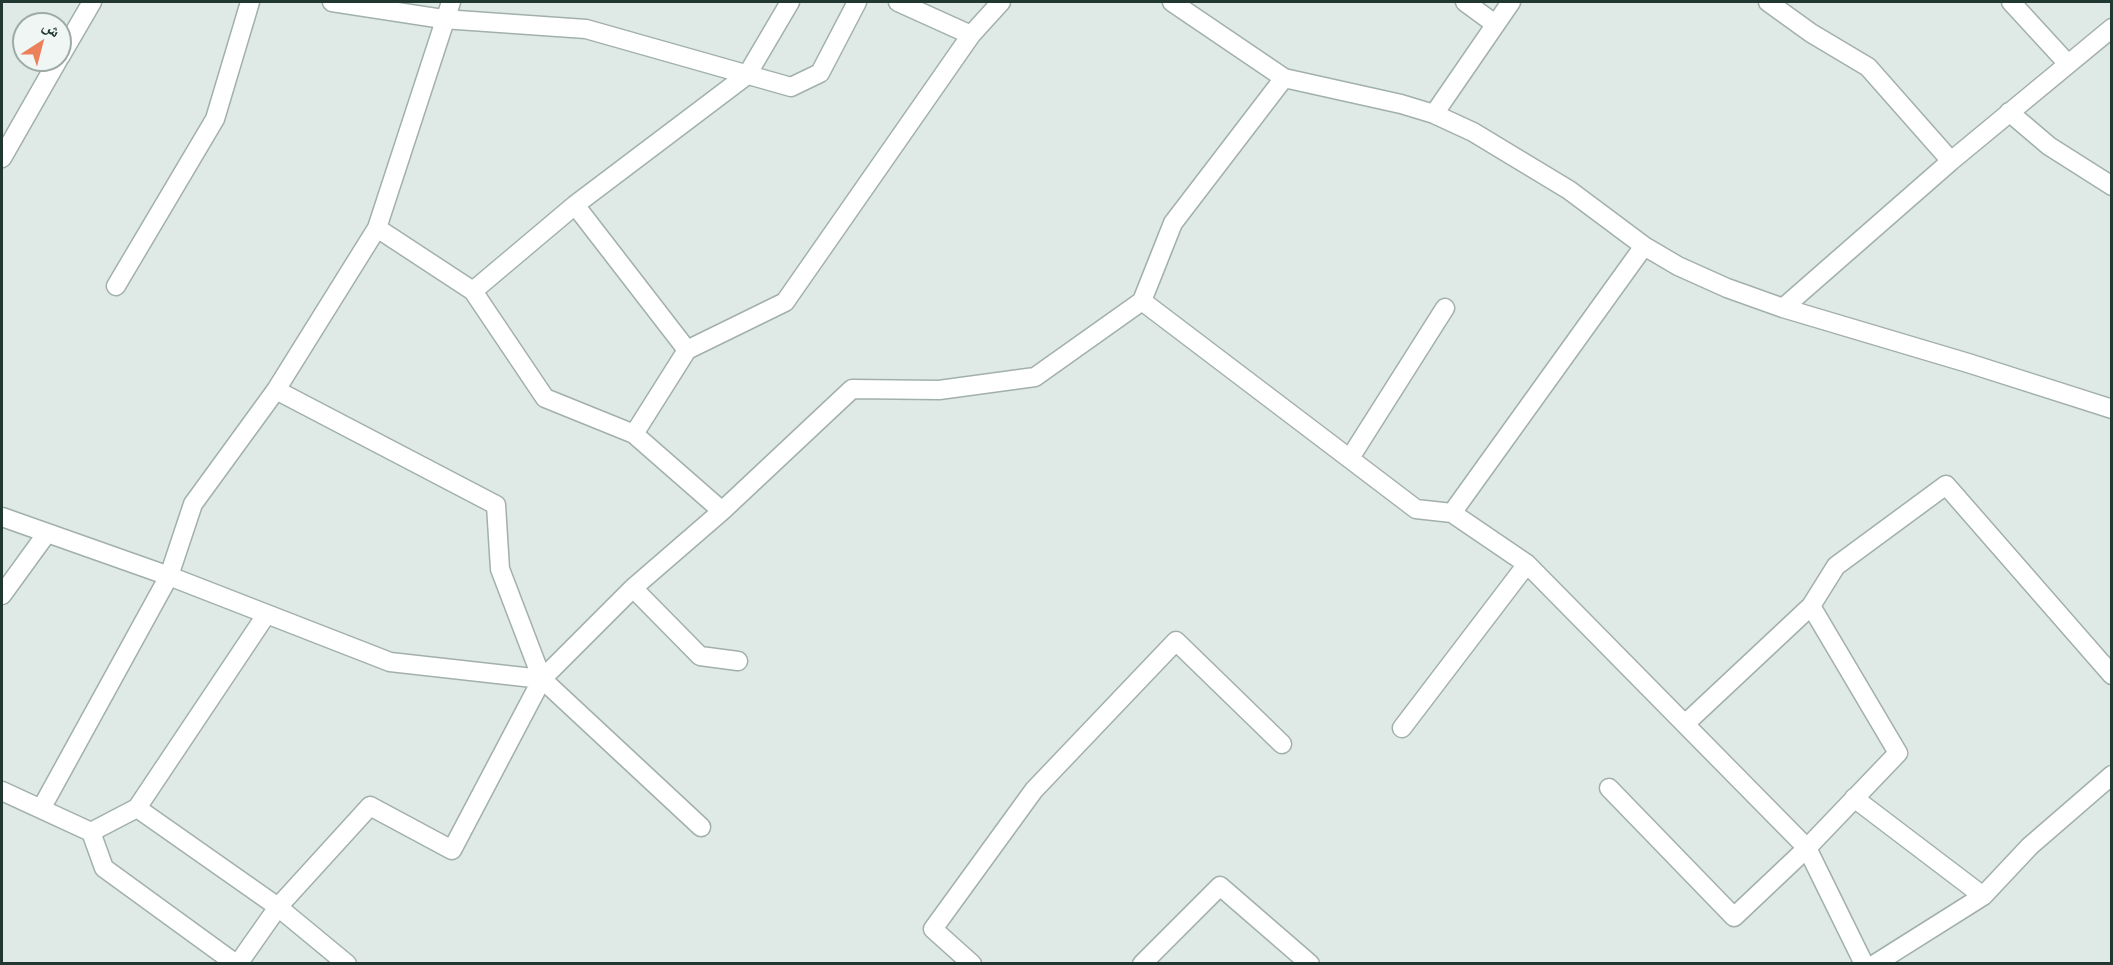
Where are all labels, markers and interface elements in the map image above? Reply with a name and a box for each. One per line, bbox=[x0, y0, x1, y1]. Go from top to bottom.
north arrow bbox=[12, 12, 72, 72]
text: ش bbox=[39, 16, 64, 41]

